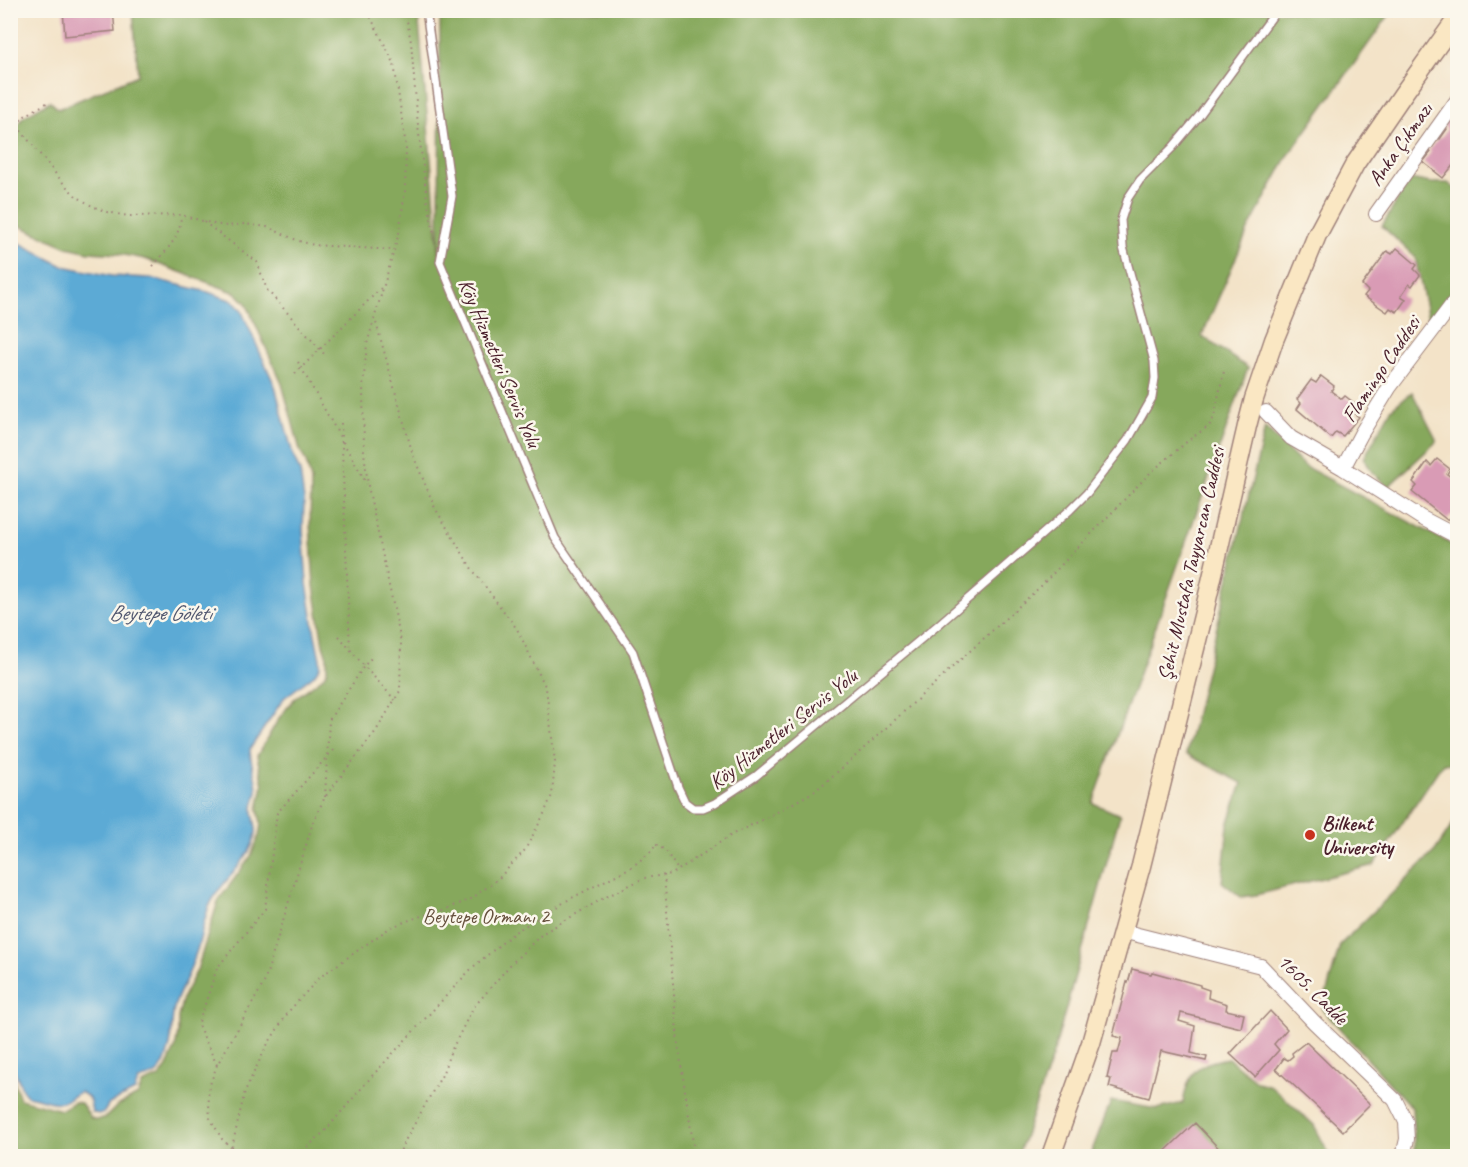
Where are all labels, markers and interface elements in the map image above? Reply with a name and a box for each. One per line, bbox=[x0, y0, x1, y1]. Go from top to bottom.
street label: Anka Çıkmazı bbox=[1362, 96, 1439, 191]
street label: Köy Hizmetleri Servis Yolu bbox=[453, 275, 548, 452]
street label: Flamingo Caddesi bbox=[1336, 308, 1428, 427]
street label: Şehit Mustafa Tayyarcan Caddesi bbox=[1151, 442, 1231, 683]
water label: Beytepe Göleti bbox=[109, 599, 216, 627]
street label: Köy Hizmetleri Servis Yolu bbox=[704, 662, 863, 795]
place label: Bilkent University bbox=[1322, 810, 1396, 860]
marker: Bilkent University bbox=[1303, 828, 1317, 842]
park label: Beytepe Ormanı 2 bbox=[423, 903, 551, 929]
street label: 1605. Cadde bbox=[1272, 948, 1355, 1031]

